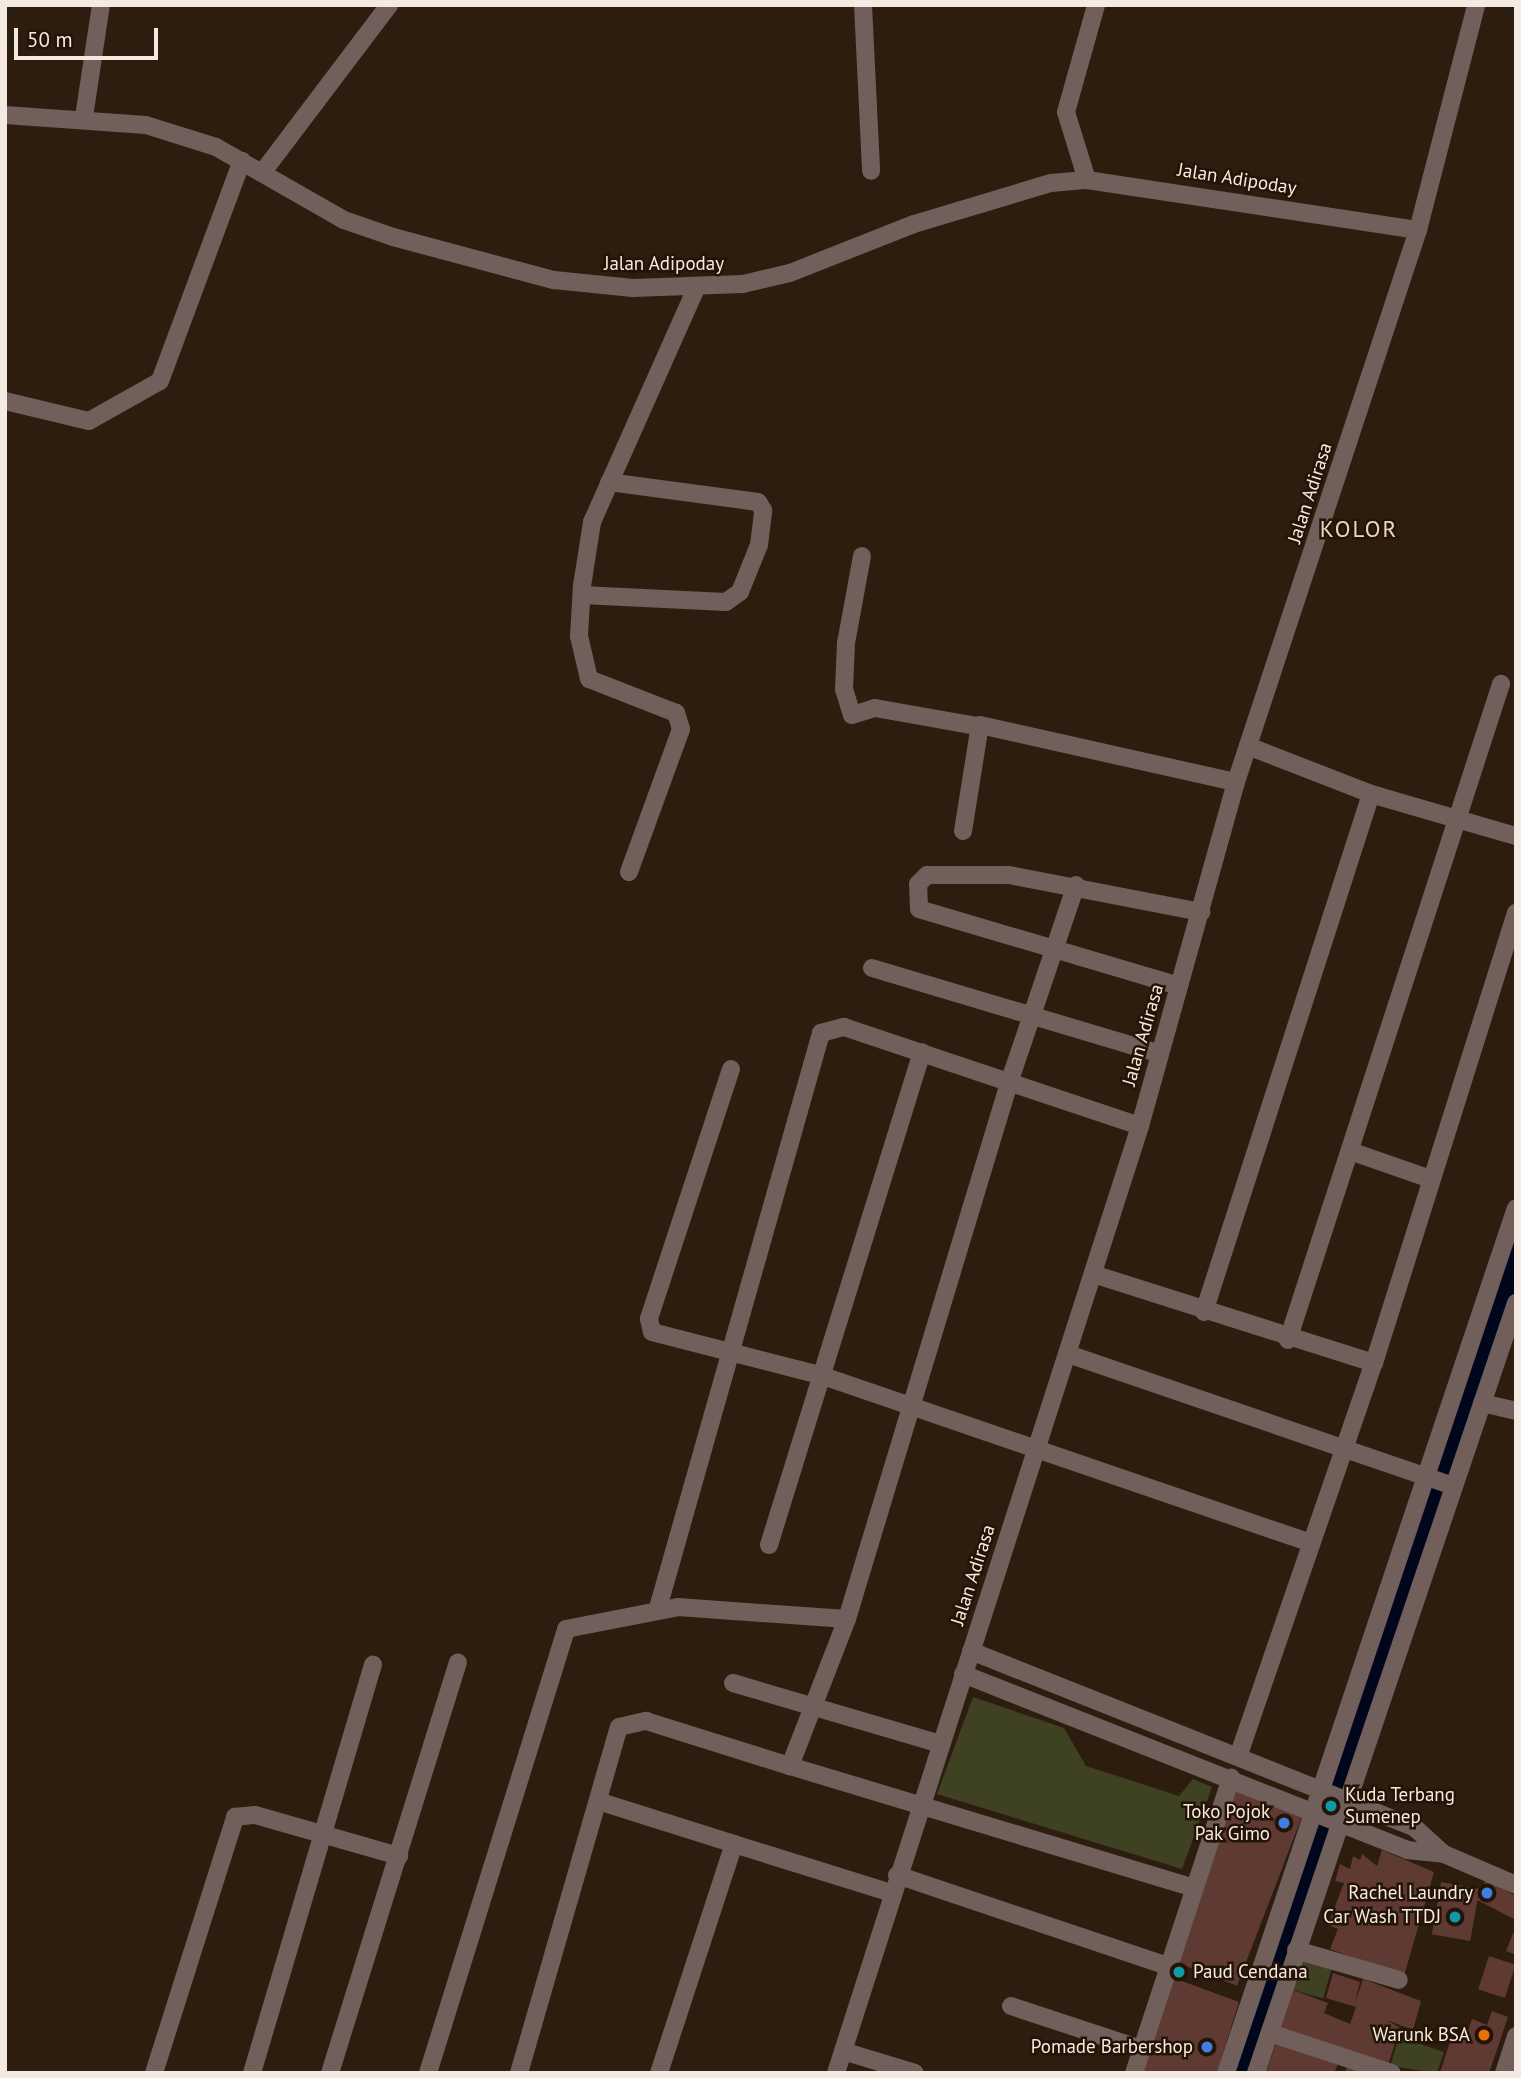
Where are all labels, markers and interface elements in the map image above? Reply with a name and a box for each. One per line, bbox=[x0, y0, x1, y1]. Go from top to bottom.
scale bar bbox=[18, 14, 161, 58]
text: 50 m bbox=[27, 26, 73, 53]
street label: Jalan Adipoday bbox=[1176, 158, 1298, 200]
street label: Jalan Adipoday bbox=[604, 253, 724, 275]
street label: Jalan Adirasa bbox=[1283, 439, 1337, 547]
district label: KOLOR bbox=[1320, 515, 1398, 543]
street label: Jalan Adirasa bbox=[1118, 981, 1168, 1089]
street label: Jalan Adirasa bbox=[946, 1521, 1000, 1629]
place label: Kuda Terbang Sumenep bbox=[1345, 1784, 1456, 1828]
marker: Kuda Terbang Sumenep bbox=[1323, 1798, 1339, 1814]
place label: Toko Pojok Pak Gimo bbox=[1183, 1801, 1270, 1845]
marker: Toko Pojok Pak Gimo bbox=[1276, 1815, 1292, 1831]
place label: Rachel Laundry bbox=[1348, 1882, 1473, 1904]
marker: Rachel Laundry bbox=[1479, 1885, 1495, 1901]
place label: Car Wash TTDJ bbox=[1322, 1906, 1441, 1928]
marker: Car Wash TTDJ bbox=[1447, 1909, 1463, 1925]
place label: Paud Cendana bbox=[1193, 1961, 1308, 1983]
marker: Paud Cendana bbox=[1171, 1964, 1187, 1980]
place label: Warunk BSA bbox=[1372, 2024, 1470, 2046]
marker: Warunk BSA bbox=[1476, 2027, 1492, 2043]
place label: Pomade Barbershop bbox=[1031, 2036, 1193, 2058]
marker: Pomade Barbershop bbox=[1199, 2039, 1215, 2055]

